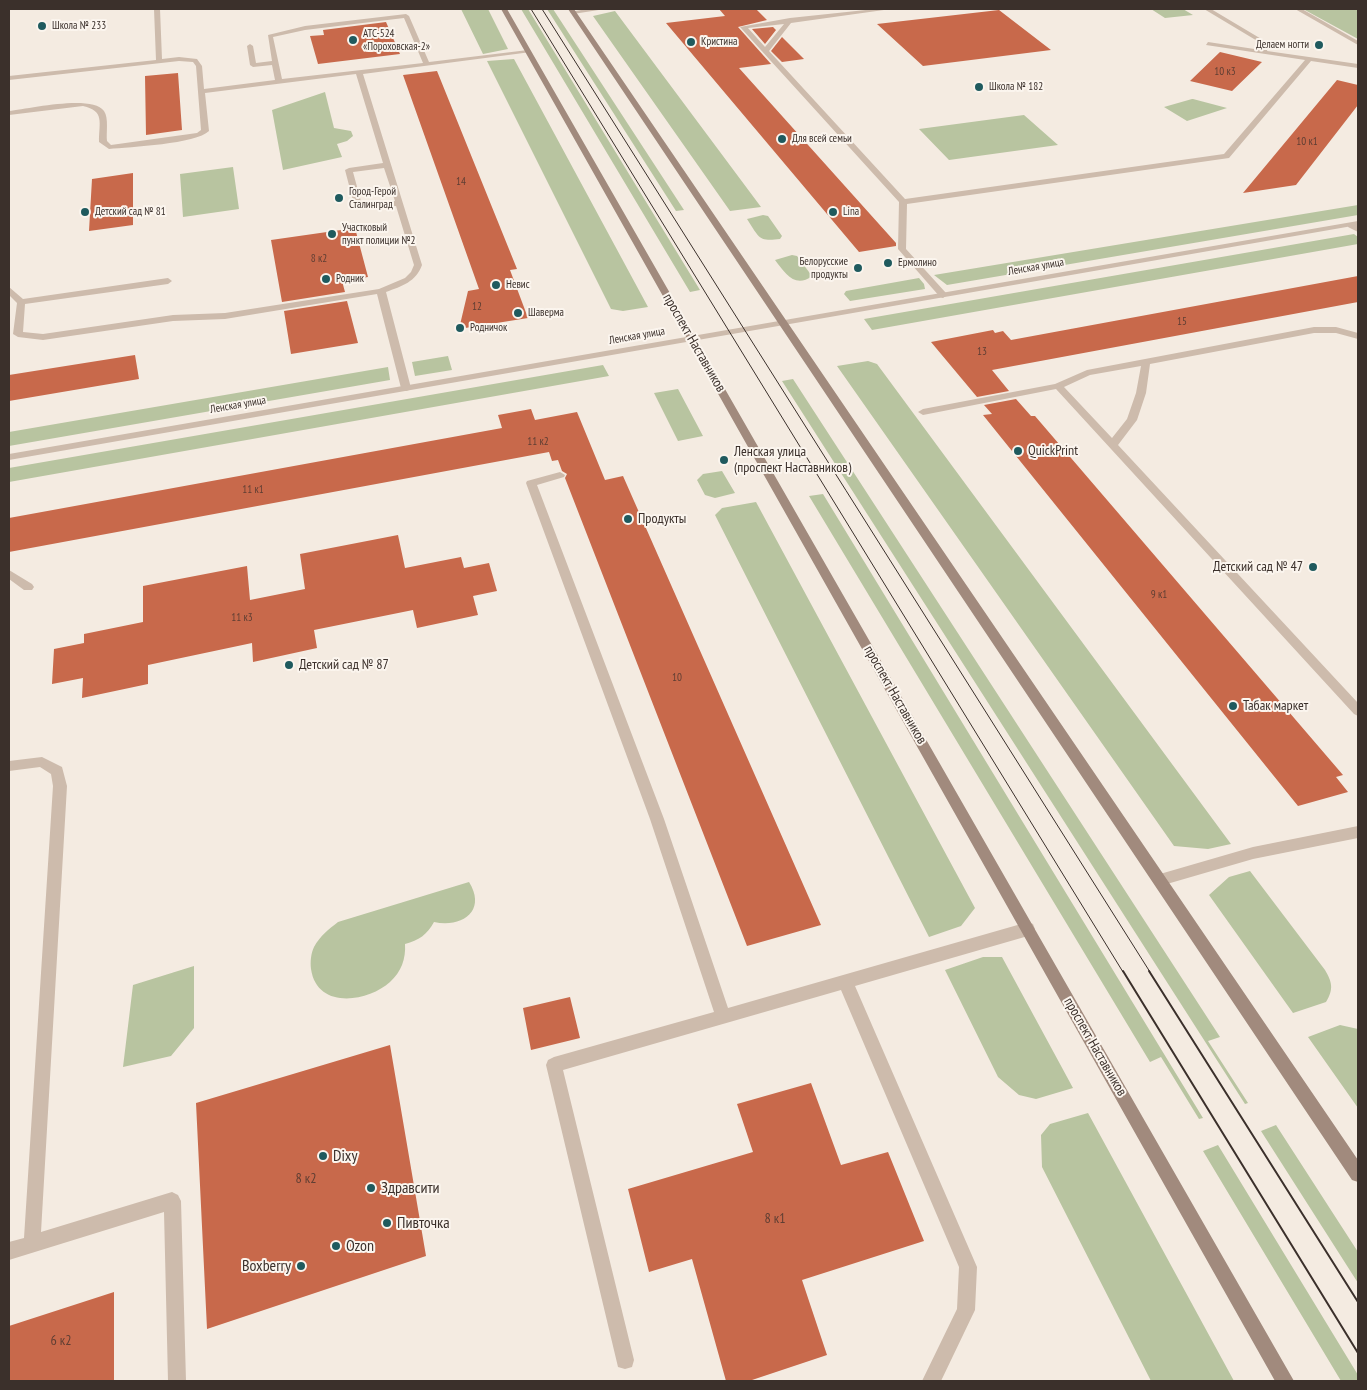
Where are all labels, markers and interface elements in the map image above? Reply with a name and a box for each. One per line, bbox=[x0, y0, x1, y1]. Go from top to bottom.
place label: Школа № 233 bbox=[52, 19, 106, 33]
marker: Школа № 233 bbox=[36, 20, 48, 32]
place label: АТС-524 «Пороховская-2» bbox=[363, 27, 430, 53]
marker: АТС-524 «Пороховская-2» bbox=[347, 34, 359, 46]
place label: Кристина bbox=[701, 35, 737, 49]
marker: Кристина bbox=[685, 36, 697, 48]
place label: Делаем ногти bbox=[1256, 38, 1309, 52]
marker: Делаем ногти bbox=[1313, 39, 1325, 51]
house number: 10 к3 bbox=[1214, 65, 1236, 79]
place label: Школа № 182 bbox=[989, 80, 1043, 94]
marker: Школа № 182 bbox=[973, 81, 985, 93]
place label: Для всей семьи bbox=[792, 132, 852, 146]
marker: Для всей семьи bbox=[776, 133, 788, 145]
house number: 10 к1 bbox=[1296, 135, 1318, 149]
house number: 14 bbox=[456, 175, 466, 189]
place label: Город-Герой Сталинград bbox=[349, 185, 396, 211]
marker: Город-Герой Сталинград bbox=[333, 192, 345, 204]
place label: Детский сад № 81 bbox=[95, 205, 166, 219]
place label: Lina bbox=[843, 205, 859, 219]
marker: Детский сад № 81 bbox=[79, 206, 91, 218]
marker: Lina bbox=[827, 206, 839, 218]
place label: Участковый пункт полиции №2 bbox=[342, 221, 415, 247]
marker: Участковый пункт полиции №2 bbox=[326, 228, 338, 240]
house number: 8 к2 bbox=[311, 252, 327, 266]
place label: Белорусские продукты bbox=[799, 255, 848, 281]
place label: Ермолино bbox=[898, 256, 937, 270]
street label: Ленская улица bbox=[1007, 256, 1065, 278]
marker: Ермолино bbox=[882, 257, 894, 269]
marker: Белорусские продукты bbox=[852, 262, 864, 274]
place label: Родник bbox=[336, 272, 364, 286]
marker: Родник bbox=[320, 273, 332, 285]
place label: Невис bbox=[506, 278, 530, 292]
marker: Невис bbox=[490, 279, 502, 291]
street label: проспект Наставников bbox=[659, 291, 729, 395]
house number: 12 bbox=[472, 300, 482, 314]
place label: Шаверма bbox=[528, 306, 564, 320]
marker: Шаверма bbox=[512, 307, 524, 319]
house number: 15 bbox=[1177, 315, 1187, 329]
place label: Родничок bbox=[470, 321, 507, 335]
marker: Родничок bbox=[454, 322, 466, 334]
street label: Ленская улица bbox=[608, 325, 666, 347]
house number: 13 bbox=[977, 345, 987, 359]
street label: Ленская улица bbox=[209, 394, 267, 416]
house number: 11 к2 bbox=[527, 435, 549, 449]
place label: QuickPrint bbox=[1028, 443, 1078, 459]
place label: Ленская улица (проспект Наставников) bbox=[734, 444, 851, 477]
marker: QuickPrint bbox=[1012, 445, 1024, 457]
marker: Ленская улица (проспект Наставников) bbox=[718, 454, 730, 466]
house number: 11 к1 bbox=[242, 483, 264, 497]
place label: Продукты bbox=[638, 511, 686, 527]
marker: Продукты bbox=[622, 513, 634, 525]
place label: Детский сад № 47 bbox=[1213, 559, 1303, 575]
marker: Детский сад № 47 bbox=[1307, 561, 1319, 573]
house number: 9 к1 bbox=[1151, 588, 1167, 602]
house number: 11 к3 bbox=[231, 611, 253, 625]
street label: проспект Наставников bbox=[860, 643, 930, 747]
place label: Детский сад № 87 bbox=[299, 657, 389, 673]
marker: Детский сад № 87 bbox=[283, 659, 295, 671]
house number: 10 bbox=[672, 671, 682, 685]
place label: Табак маркет bbox=[1243, 698, 1308, 714]
marker: Табак маркет bbox=[1227, 700, 1239, 712]
street label: проспект Наставников bbox=[1060, 995, 1130, 1099]
place label: Dixy bbox=[333, 1146, 357, 1166]
marker: Dixy bbox=[317, 1150, 329, 1162]
house number: 8 к2 bbox=[296, 1171, 316, 1187]
place label: Здравсити bbox=[381, 1178, 440, 1198]
marker: Здравсити bbox=[365, 1182, 377, 1194]
house number: 8 к1 bbox=[765, 1211, 785, 1227]
place label: Пивточка bbox=[397, 1213, 450, 1233]
marker: Пивточка bbox=[381, 1217, 393, 1229]
place label: Ozon bbox=[346, 1236, 374, 1256]
marker: Ozon bbox=[330, 1240, 342, 1252]
place label: Boxberry bbox=[242, 1256, 291, 1276]
marker: Boxberry bbox=[295, 1260, 307, 1272]
house number: 6 к2 bbox=[51, 1333, 71, 1349]

